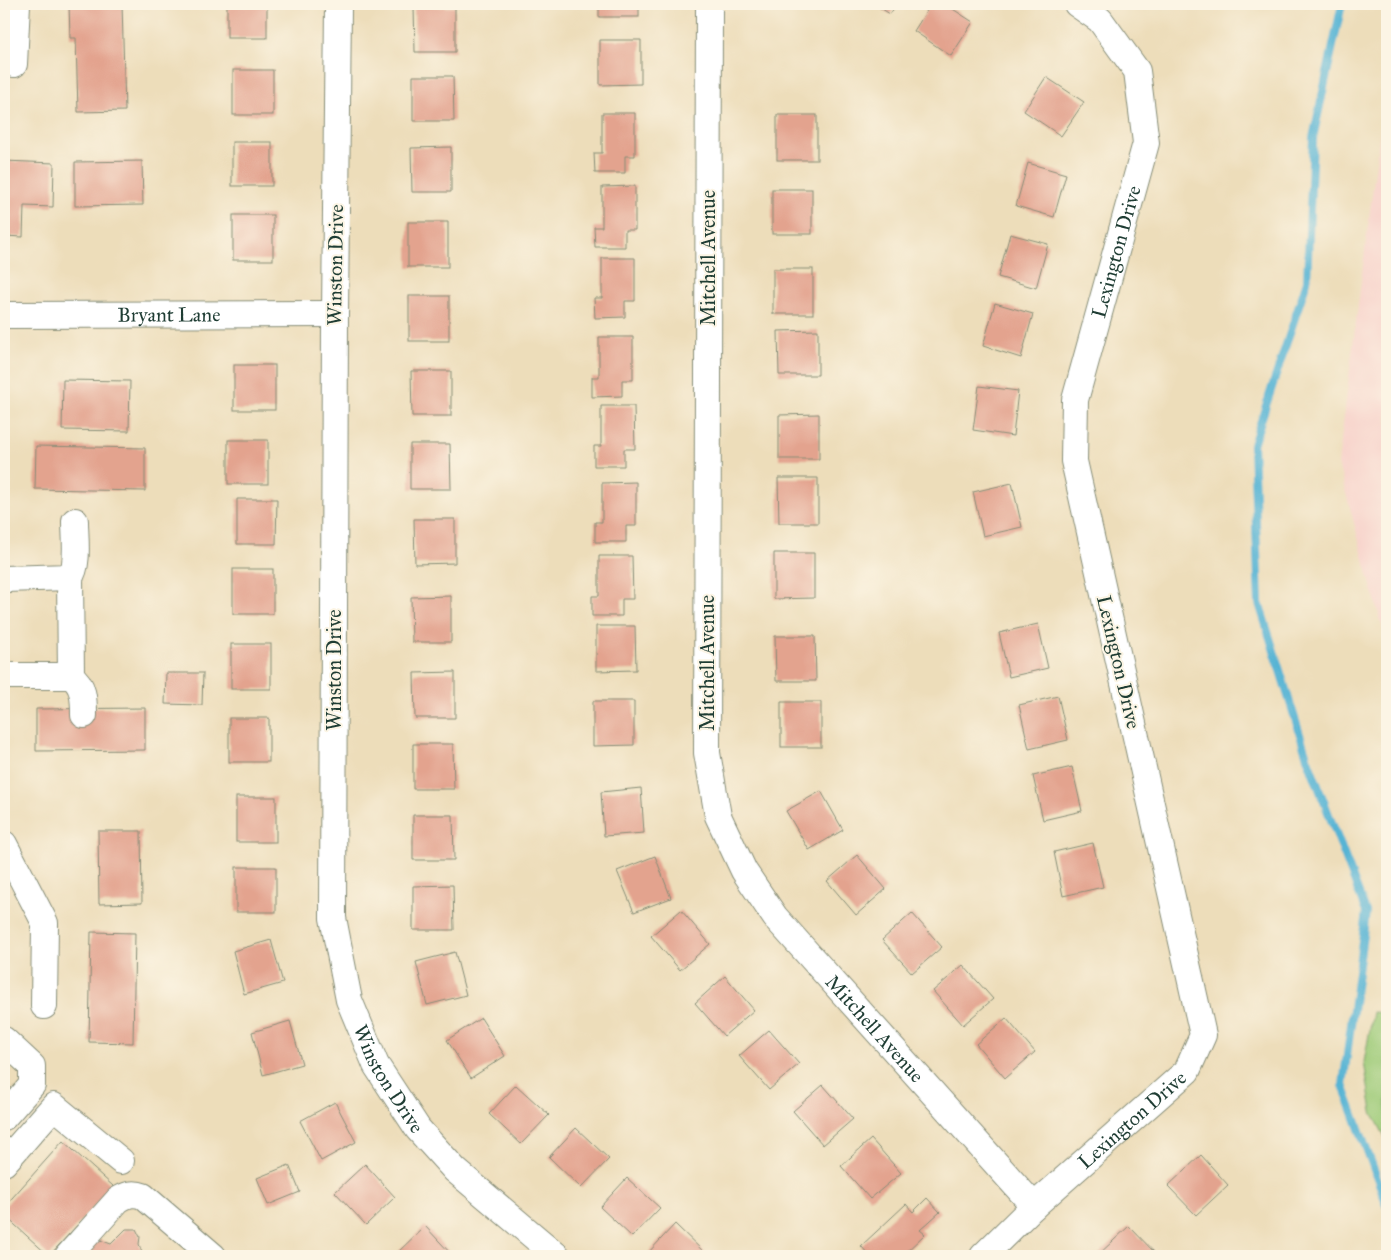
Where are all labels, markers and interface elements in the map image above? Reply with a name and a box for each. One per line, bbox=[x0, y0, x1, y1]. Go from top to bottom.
street label: Lexington Drive bbox=[1086, 183, 1146, 321]
street label: Mitchell Avenue bbox=[696, 190, 720, 326]
street label: Winston Drive bbox=[322, 204, 348, 326]
street label: Bryant Lane bbox=[117, 302, 221, 327]
street label: Lexington Drive bbox=[1091, 593, 1146, 731]
street label: Mitchell Avenue bbox=[695, 595, 719, 731]
street label: Winston Drive bbox=[322, 609, 346, 731]
street label: Mitchell Avenue bbox=[821, 970, 929, 1087]
street label: Winston Drive bbox=[349, 1021, 429, 1137]
street label: Lexington Drive bbox=[1073, 1065, 1191, 1174]

